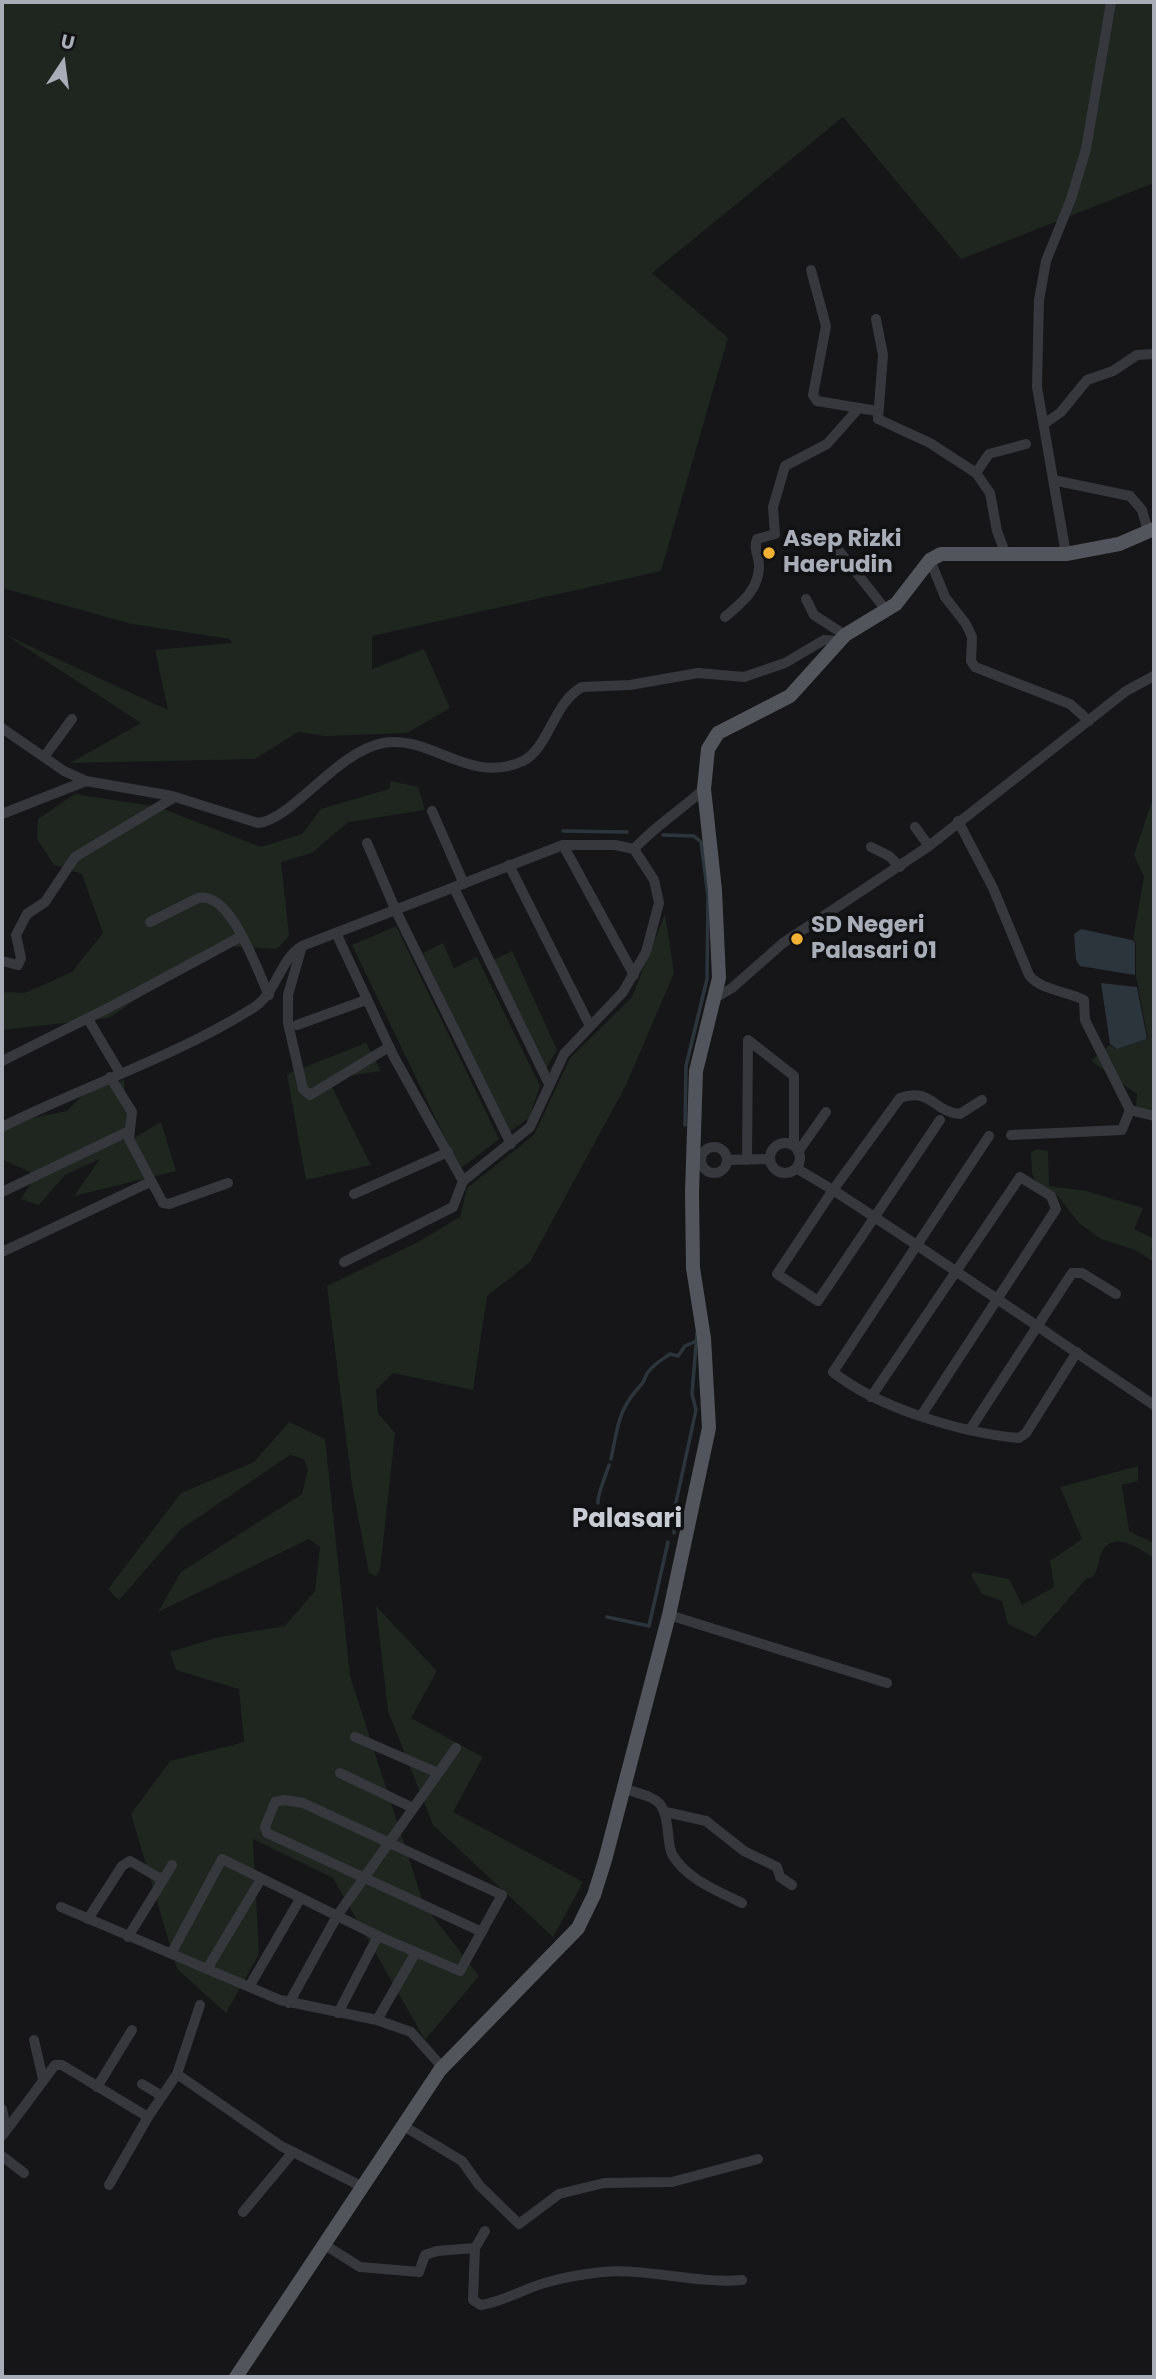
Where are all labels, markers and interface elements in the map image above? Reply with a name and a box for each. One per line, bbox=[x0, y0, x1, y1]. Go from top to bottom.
text: U bbox=[58, 27, 77, 57]
north arrow bbox=[28, 28, 98, 98]
place label: Asep Rizki Haerudin bbox=[783, 526, 902, 580]
marker: Asep Rizki Haerudin bbox=[761, 545, 777, 561]
place label: SD Negeri Palasari 01 bbox=[811, 912, 937, 966]
marker: SD Negeri Palasari 01 bbox=[789, 931, 805, 947]
district label: Palasari bbox=[572, 1504, 682, 1536]

